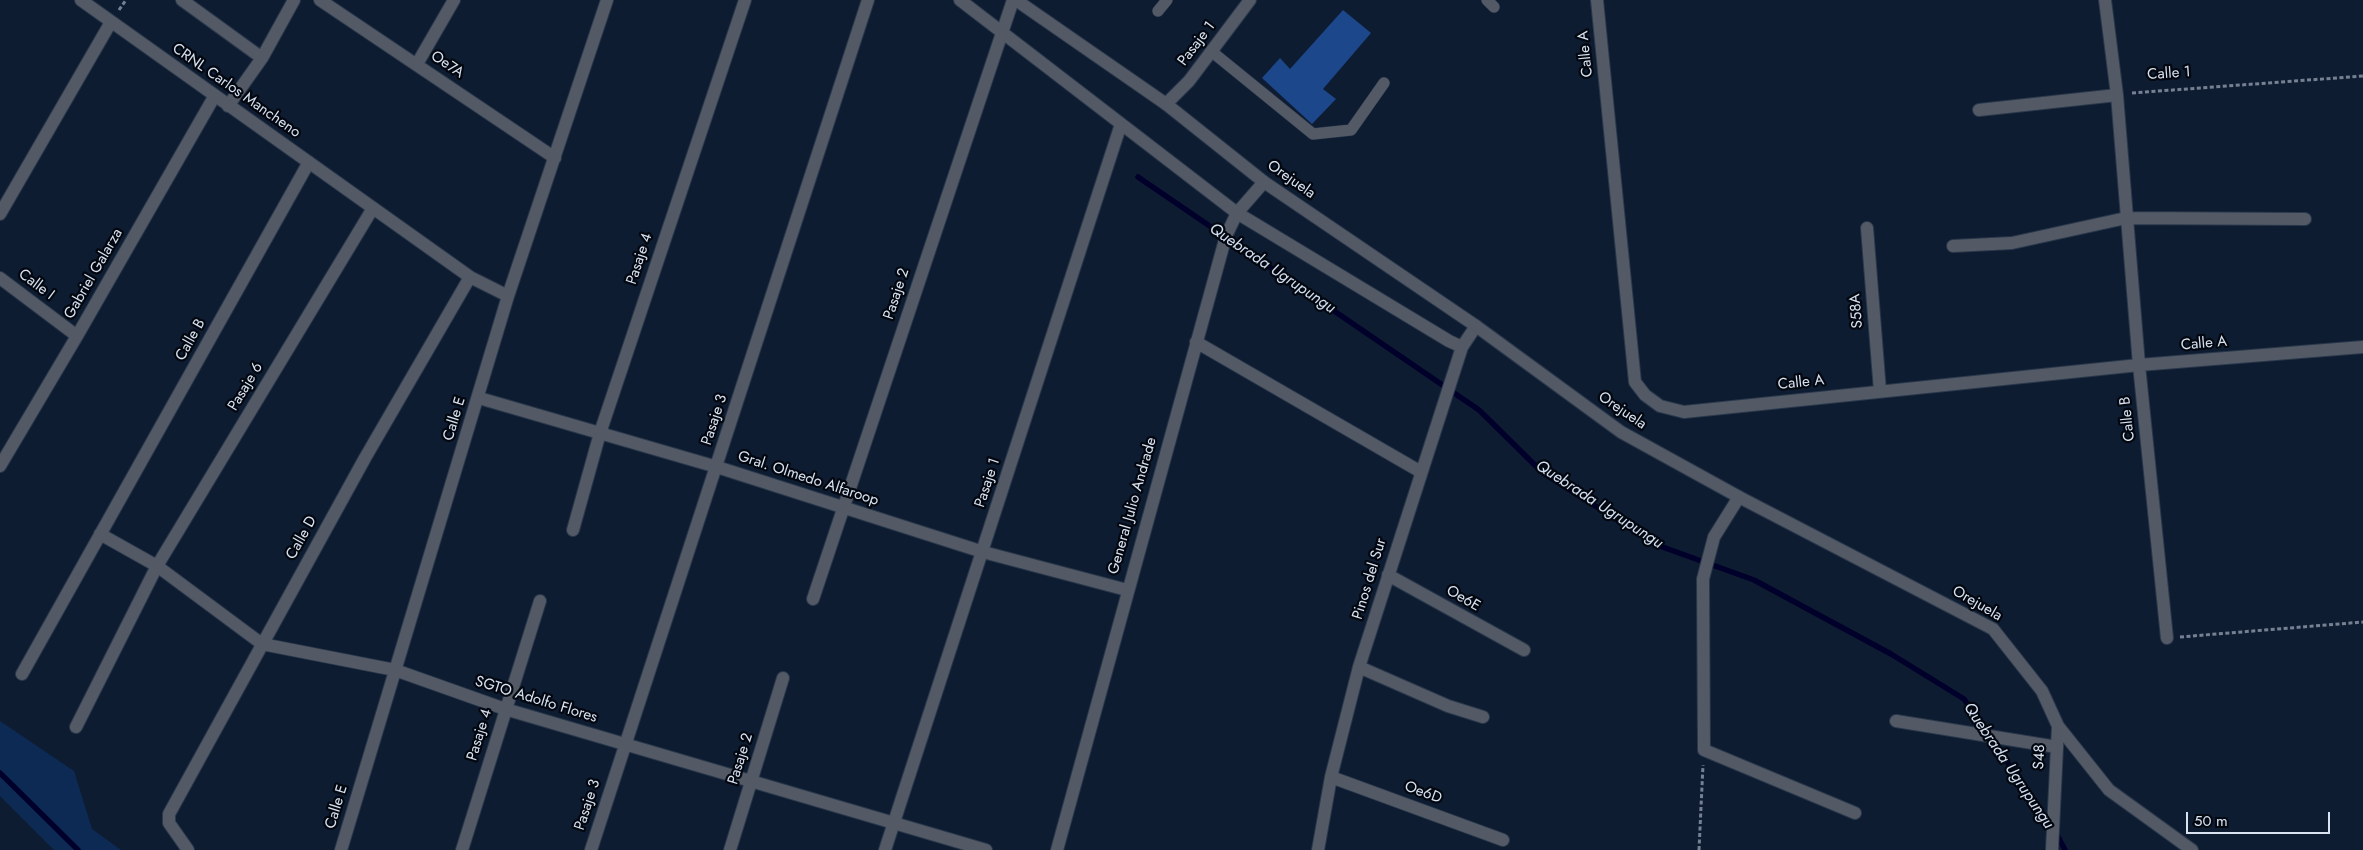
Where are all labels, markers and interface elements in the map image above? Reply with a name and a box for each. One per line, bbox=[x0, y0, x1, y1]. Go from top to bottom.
street label: Pasaje 1 bbox=[1174, 18, 1220, 70]
street label: Calle A bbox=[1575, 30, 1597, 78]
street label: CRNL Carlos Mancheno bbox=[168, 40, 304, 142]
street label: Oe7A bbox=[427, 48, 467, 82]
street label: Calle 1 bbox=[2147, 64, 2191, 84]
street label: Orejuela bbox=[1264, 157, 1318, 203]
water label: Quebrada Ugrupungu bbox=[1205, 220, 1339, 318]
street label: Gabriel Galarza bbox=[61, 226, 127, 322]
street label: Pasaje 4 bbox=[623, 231, 657, 287]
street label: Calle I bbox=[14, 266, 58, 304]
street label: Pasaje 2 bbox=[880, 266, 914, 322]
street label: S58A bbox=[1847, 293, 1867, 329]
street label: Calle B bbox=[172, 316, 210, 364]
street label: Calle A bbox=[2180, 333, 2228, 355]
street label: Pasaje 6 bbox=[225, 360, 267, 414]
street label: Calle A bbox=[1777, 372, 1825, 394]
street label: Orejuela bbox=[1594, 388, 1650, 434]
street label: Pasaje 3 bbox=[698, 392, 732, 448]
street label: Calle E bbox=[440, 395, 470, 443]
street label: Calle B bbox=[2117, 396, 2139, 442]
street label: General Julio Andrade bbox=[1105, 435, 1161, 577]
street label: Gral. Olmedo Alfaroop bbox=[735, 448, 881, 510]
street label: Pasaje 1 bbox=[972, 456, 1004, 510]
water label: Quebrada Ugrupungu bbox=[1532, 457, 1666, 553]
street label: Calle D bbox=[283, 513, 321, 563]
street label: Pinos del Sur bbox=[1349, 536, 1391, 622]
street label: Oe6E bbox=[1443, 582, 1483, 616]
street label: Orejuela bbox=[1949, 583, 2005, 625]
street label: SGTO Adolfo Flores bbox=[473, 673, 599, 727]
water label: Quebrada Ugrupungu bbox=[1959, 699, 2057, 833]
street label: Pasaje 4 bbox=[464, 707, 496, 763]
street label: Pasaje 2 bbox=[725, 731, 757, 787]
street label: S48 bbox=[2030, 744, 2050, 770]
street label: Pasaje 3 bbox=[571, 777, 605, 833]
street label: Oe6D bbox=[1402, 778, 1444, 808]
street label: Calle E bbox=[322, 783, 352, 831]
scale bar bbox=[2188, 802, 2332, 834]
text: 50 m bbox=[2194, 810, 2228, 832]

